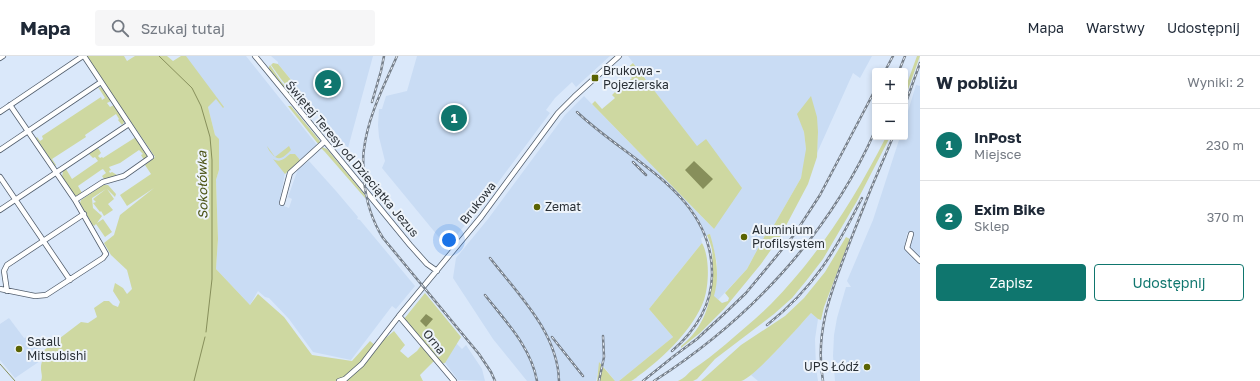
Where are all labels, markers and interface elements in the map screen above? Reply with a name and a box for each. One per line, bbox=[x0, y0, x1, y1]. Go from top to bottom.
search box bbox=[95, 10, 375, 46]
text: Mapa bbox=[20, 16, 71, 39]
icon: search bbox=[109, 17, 131, 39]
text: Szukaj tutaj bbox=[141, 19, 225, 37]
text: Mapa bbox=[1028, 19, 1064, 36]
text: Warstwy bbox=[1086, 19, 1145, 36]
text: Udostępnij bbox=[1167, 19, 1240, 36]
place label: Brukowa - Pojezierska bbox=[603, 63, 669, 92]
pin: 2 bbox=[315, 68, 341, 98]
map controls bbox=[872, 68, 908, 140]
button: + bbox=[872, 68, 908, 104]
text: W pobliżu bbox=[936, 72, 1018, 93]
marker: Brukowa - Pojezierska bbox=[590, 73, 600, 83]
text: Wyniki: 2 bbox=[1187, 74, 1244, 90]
street label: Świętej Teresy od Dzieciątka Jezus bbox=[283, 77, 422, 240]
pin: 1 bbox=[441, 103, 467, 133]
button: − bbox=[872, 104, 908, 140]
text: InPost bbox=[974, 128, 1021, 146]
text: 1 bbox=[946, 137, 952, 153]
text: 230 m bbox=[1206, 137, 1244, 153]
text: Miejsce bbox=[974, 146, 1021, 162]
water label: Sokołówka bbox=[193, 150, 211, 219]
street label: Brukowa bbox=[456, 178, 499, 227]
place label: Zemat bbox=[545, 199, 581, 214]
text: Exim Bike bbox=[974, 200, 1045, 218]
marker: Zemat bbox=[532, 202, 542, 212]
text: 2 bbox=[945, 209, 953, 225]
text: 370 m bbox=[1207, 209, 1244, 225]
text: Sklep bbox=[974, 218, 1009, 234]
place label: Aluminium Profilsystem bbox=[752, 222, 825, 251]
your location bbox=[439, 230, 459, 250]
marker: Aluminium Profilsystem bbox=[739, 232, 749, 242]
button: Zapisz bbox=[936, 264, 1086, 301]
button: Udostępnij bbox=[1094, 264, 1244, 301]
street label: Orna bbox=[420, 326, 449, 357]
place label: Satall Mitsubishi bbox=[27, 334, 87, 363]
marker: Satall Mitsubishi bbox=[14, 344, 24, 354]
place label: UPS Łódź bbox=[804, 359, 859, 374]
marker: UPS Łódź bbox=[862, 362, 872, 372]

